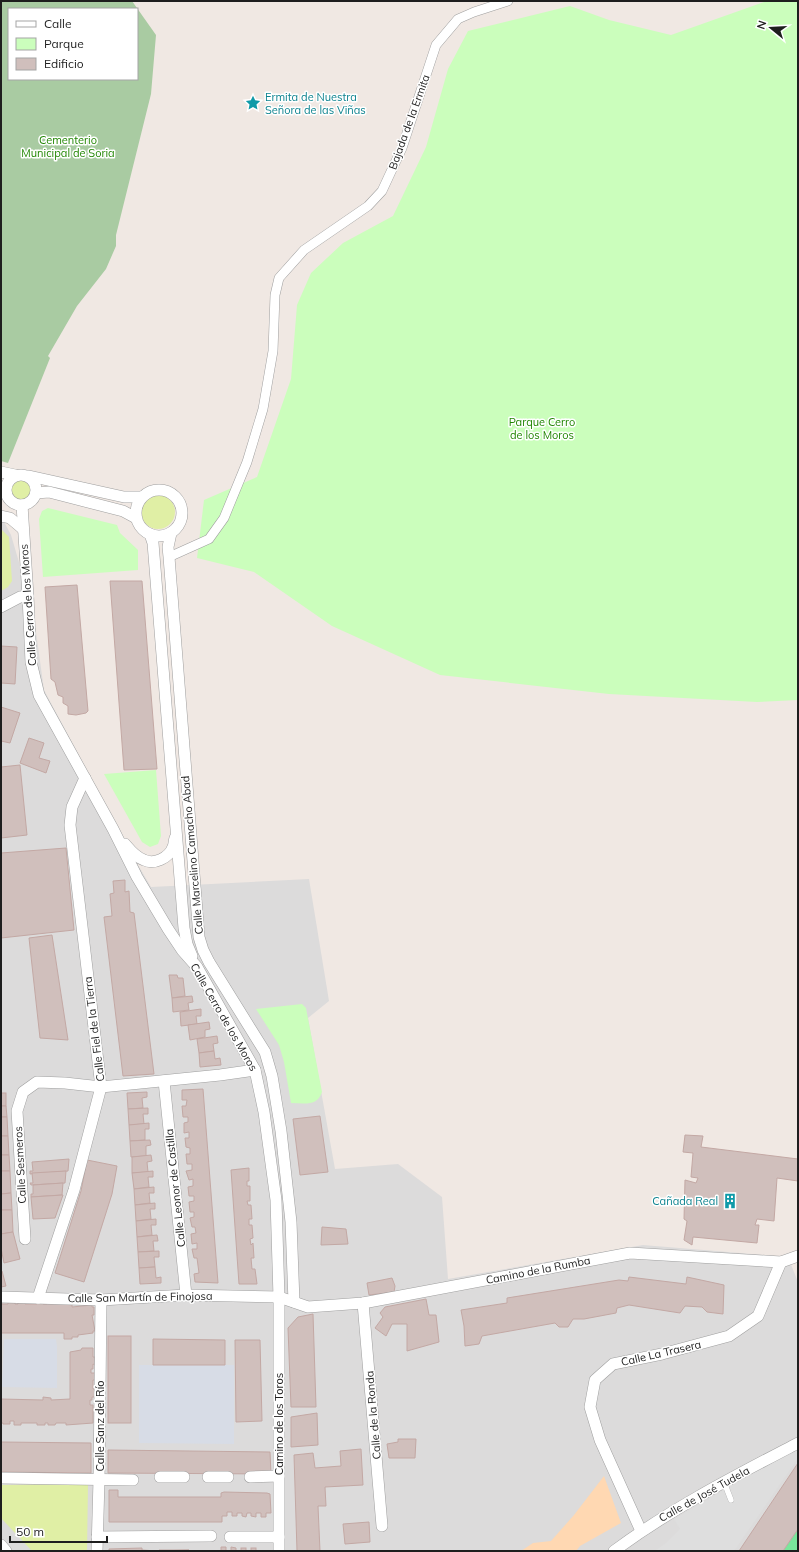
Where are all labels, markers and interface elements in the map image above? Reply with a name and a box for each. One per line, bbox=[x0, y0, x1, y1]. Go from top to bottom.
legend bbox=[8, 8, 138, 80]
north arrow bbox=[751, 8, 791, 48]
text: Calle bbox=[44, 16, 71, 31]
text: N bbox=[754, 19, 769, 31]
text: Parque bbox=[44, 36, 84, 51]
text: Edificio bbox=[44, 56, 84, 71]
street label: Bajada de la Ermita bbox=[385, 73, 433, 171]
place label: Ermita de Nuestra Señora de las Viñas bbox=[265, 90, 366, 117]
place icon: Ermita de Nuestra Señora de las Viñas bbox=[244, 94, 262, 112]
park label: Cementerio Municipal de Soria bbox=[21, 133, 115, 160]
park label: Parque Cerro de los Moros bbox=[509, 415, 575, 442]
street label: Calle Cerro de los Moros bbox=[17, 544, 39, 666]
street label: Calle Marcelino Camacho Abad bbox=[178, 775, 206, 935]
street label: Calle Cerro de los Moros bbox=[187, 961, 261, 1073]
street label: Calle Fiel de la Tierra bbox=[81, 976, 107, 1082]
street label: Calle Sesmeros bbox=[11, 1126, 29, 1204]
street label: Calle Leonor de Castilla bbox=[162, 1128, 188, 1248]
building icon: Cañada Real bbox=[721, 1192, 739, 1210]
place label: Cañada Real bbox=[652, 1194, 718, 1208]
street label: Camino de la Rumba bbox=[485, 1253, 591, 1287]
street label: Calle San Martín de Finojosa bbox=[67, 1289, 213, 1305]
street label: Calle La Trasera bbox=[620, 1337, 702, 1369]
street label: Calle de la Ronda bbox=[362, 1370, 384, 1460]
street label: Camino de los Toros bbox=[272, 1373, 286, 1475]
street label: Calle Sanz del Río bbox=[93, 1380, 107, 1472]
street label: Calle de José Tudela bbox=[656, 1463, 752, 1525]
scale bar bbox=[10, 1518, 107, 1544]
text: 50 m bbox=[16, 1524, 44, 1539]

